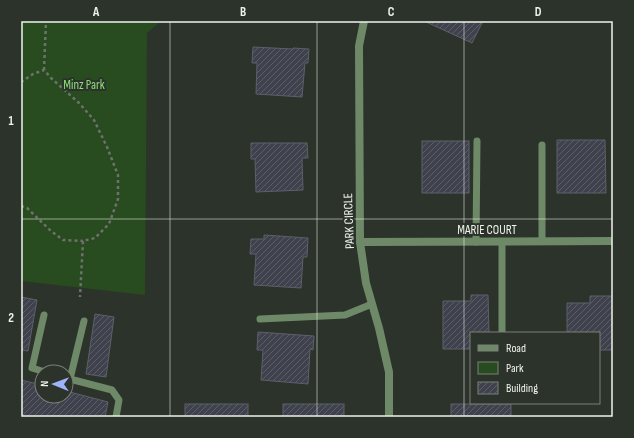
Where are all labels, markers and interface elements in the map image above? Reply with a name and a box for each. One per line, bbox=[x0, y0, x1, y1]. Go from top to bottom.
text: A bbox=[92, 4, 100, 20]
text: B bbox=[240, 4, 246, 20]
text: C bbox=[388, 4, 395, 20]
text: D bbox=[535, 4, 542, 20]
park label: Minz Park bbox=[63, 77, 105, 93]
text: 1 bbox=[8, 113, 14, 129]
street label: PARK CIRCLE bbox=[340, 193, 358, 249]
street label: MARIE COURT bbox=[457, 222, 517, 238]
text: 2 bbox=[8, 310, 14, 326]
legend bbox=[470, 332, 600, 404]
text: Road bbox=[506, 341, 526, 356]
text: Park bbox=[506, 361, 524, 376]
north arrow bbox=[34, 364, 74, 404]
text: N bbox=[38, 381, 51, 387]
text: Building bbox=[506, 381, 538, 396]

